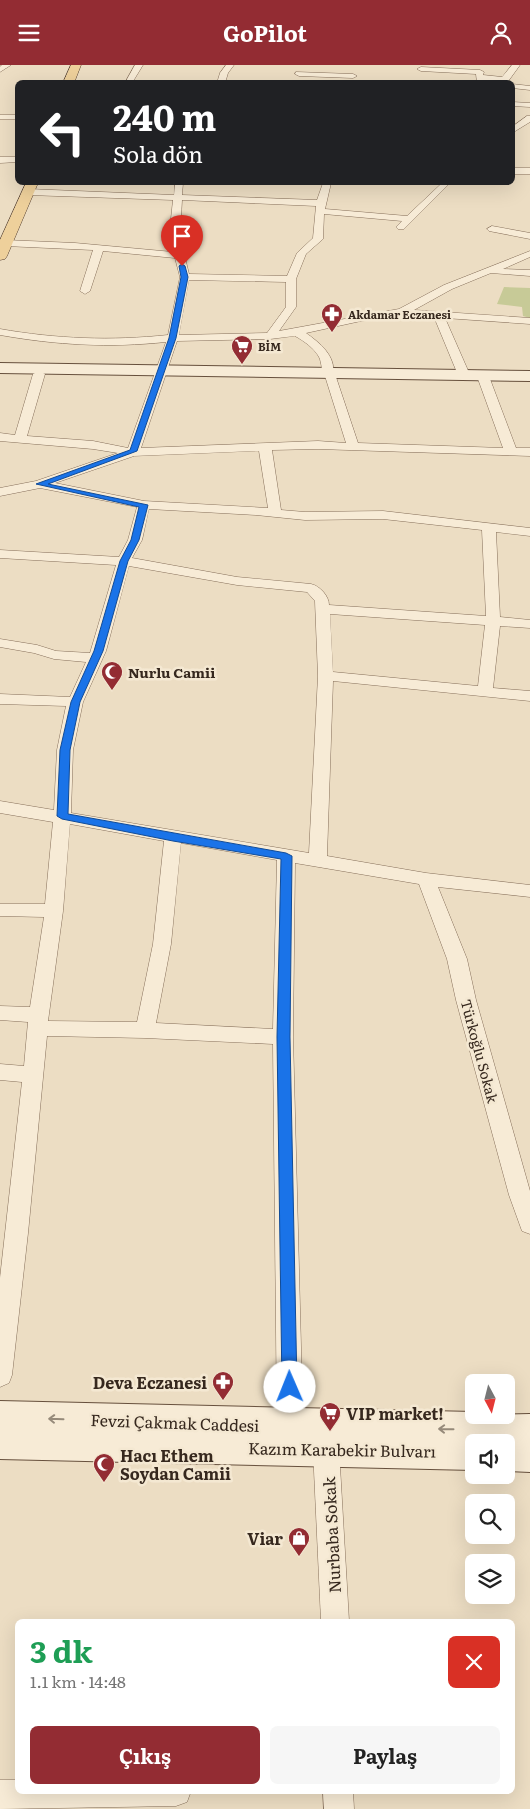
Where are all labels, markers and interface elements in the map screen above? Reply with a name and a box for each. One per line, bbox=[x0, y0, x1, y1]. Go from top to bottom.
text: GoPilot bbox=[223, 16, 307, 49]
icon: menu bbox=[15, 19, 43, 47]
icon: person bbox=[487, 19, 515, 47]
text: 240 m bbox=[113, 90, 216, 142]
icon: left bbox=[30, 100, 95, 165]
text: Sola dön bbox=[113, 137, 203, 170]
pin bbox=[161, 215, 203, 266]
icon: arrive bbox=[168, 222, 196, 250]
pharmacy icon: Akdamar Eczanesi bbox=[320, 302, 344, 333]
place label: Akdamar Eczanesi bbox=[348, 306, 451, 322]
supermarket icon: BİM bbox=[230, 334, 254, 365]
place label: BİM bbox=[258, 338, 281, 354]
mosque icon: Nurlu Camii bbox=[100, 660, 124, 691]
place label: Nurlu Camii bbox=[128, 662, 215, 682]
street label: Türkoğlu Sokak bbox=[457, 997, 504, 1106]
position arrow bbox=[263, 1360, 315, 1412]
place label: Deva Eczanesi bbox=[93, 1370, 207, 1394]
pharmacy icon: Deva Eczanesi bbox=[211, 1370, 235, 1401]
north arrow bbox=[465, 1374, 515, 1424]
map controls bbox=[465, 1374, 515, 1604]
supermarket icon: VIP market! bbox=[318, 1401, 342, 1432]
place label: VIP market! bbox=[346, 1401, 444, 1425]
street label: Fevzi Çakmak Caddesi bbox=[90, 1407, 260, 1437]
one-way arrow bbox=[49, 1414, 65, 1424]
one-way arrow bbox=[439, 1424, 455, 1434]
button: sound bbox=[465, 1434, 515, 1484]
street label: Kazım Karabekir Bulvarı bbox=[248, 1435, 436, 1463]
place label: Hacı Ethem Soydan Camii bbox=[120, 1443, 231, 1485]
mosque icon: Hacı Ethem Soydan Camii bbox=[92, 1452, 116, 1483]
street label: Nurbaba Sokak bbox=[316, 1476, 346, 1594]
button: search bbox=[465, 1494, 515, 1544]
place label: Viar bbox=[247, 1526, 283, 1550]
shop icon: Viar bbox=[287, 1526, 311, 1557]
button: layers bbox=[465, 1554, 515, 1604]
text: 3 dk bbox=[30, 1628, 93, 1672]
button: close bbox=[448, 1636, 500, 1688]
text: 1.1 km · 14:48 bbox=[30, 1669, 126, 1693]
button: Çıkış bbox=[30, 1726, 260, 1784]
button: Paylaş bbox=[270, 1726, 500, 1784]

